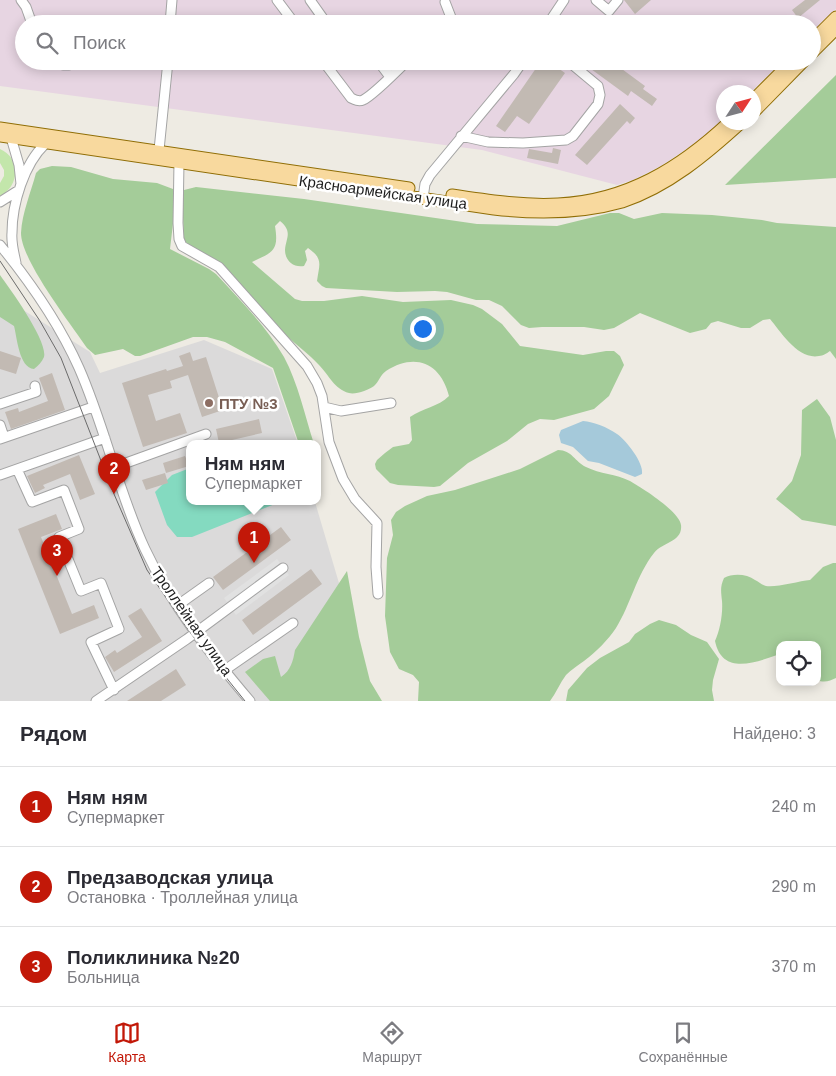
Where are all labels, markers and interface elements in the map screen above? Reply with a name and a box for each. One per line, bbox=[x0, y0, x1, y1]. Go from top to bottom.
search box bbox=[15, 15, 821, 70]
icon: search bbox=[33, 29, 61, 57]
text: Поиск bbox=[73, 32, 126, 53]
north arrow bbox=[716, 85, 761, 130]
street label: Красноармейская улица bbox=[298, 172, 469, 212]
your location bbox=[410, 316, 436, 342]
place label: ПТУ №3 bbox=[219, 395, 278, 412]
marker: ПТУ №3 bbox=[203, 397, 215, 409]
popup bbox=[186, 440, 321, 505]
pin: 2 bbox=[98, 453, 130, 494]
text: Ням ням bbox=[205, 453, 285, 474]
text: Супермаркет bbox=[205, 475, 302, 492]
pin: 1 bbox=[238, 522, 270, 563]
pin: 3 bbox=[41, 535, 73, 576]
street label: Троллейная улица bbox=[148, 563, 236, 679]
map controls bbox=[776, 641, 821, 686]
button: locate bbox=[776, 641, 821, 686]
text: Рядом bbox=[20, 722, 87, 745]
text: Найдено: 3 bbox=[733, 725, 816, 742]
text: Ням ням bbox=[67, 787, 148, 808]
text: 1 bbox=[32, 798, 40, 815]
text: 240 m bbox=[772, 798, 816, 815]
text: Супермаркет bbox=[67, 809, 165, 826]
text: Предзаводская улица bbox=[67, 867, 273, 888]
text: 2 bbox=[32, 878, 40, 895]
text: 290 m bbox=[772, 878, 816, 895]
text: Остановка · Троллейная улица bbox=[67, 889, 298, 906]
text: Поликлиника №20 bbox=[67, 947, 240, 968]
text: 3 bbox=[32, 958, 40, 975]
text: 370 m bbox=[772, 958, 816, 975]
text: Больница bbox=[67, 969, 140, 986]
tab: Карта bbox=[108, 1019, 146, 1065]
tab: Маршрут bbox=[362, 1019, 422, 1065]
tab: Сохранённые bbox=[639, 1019, 728, 1065]

